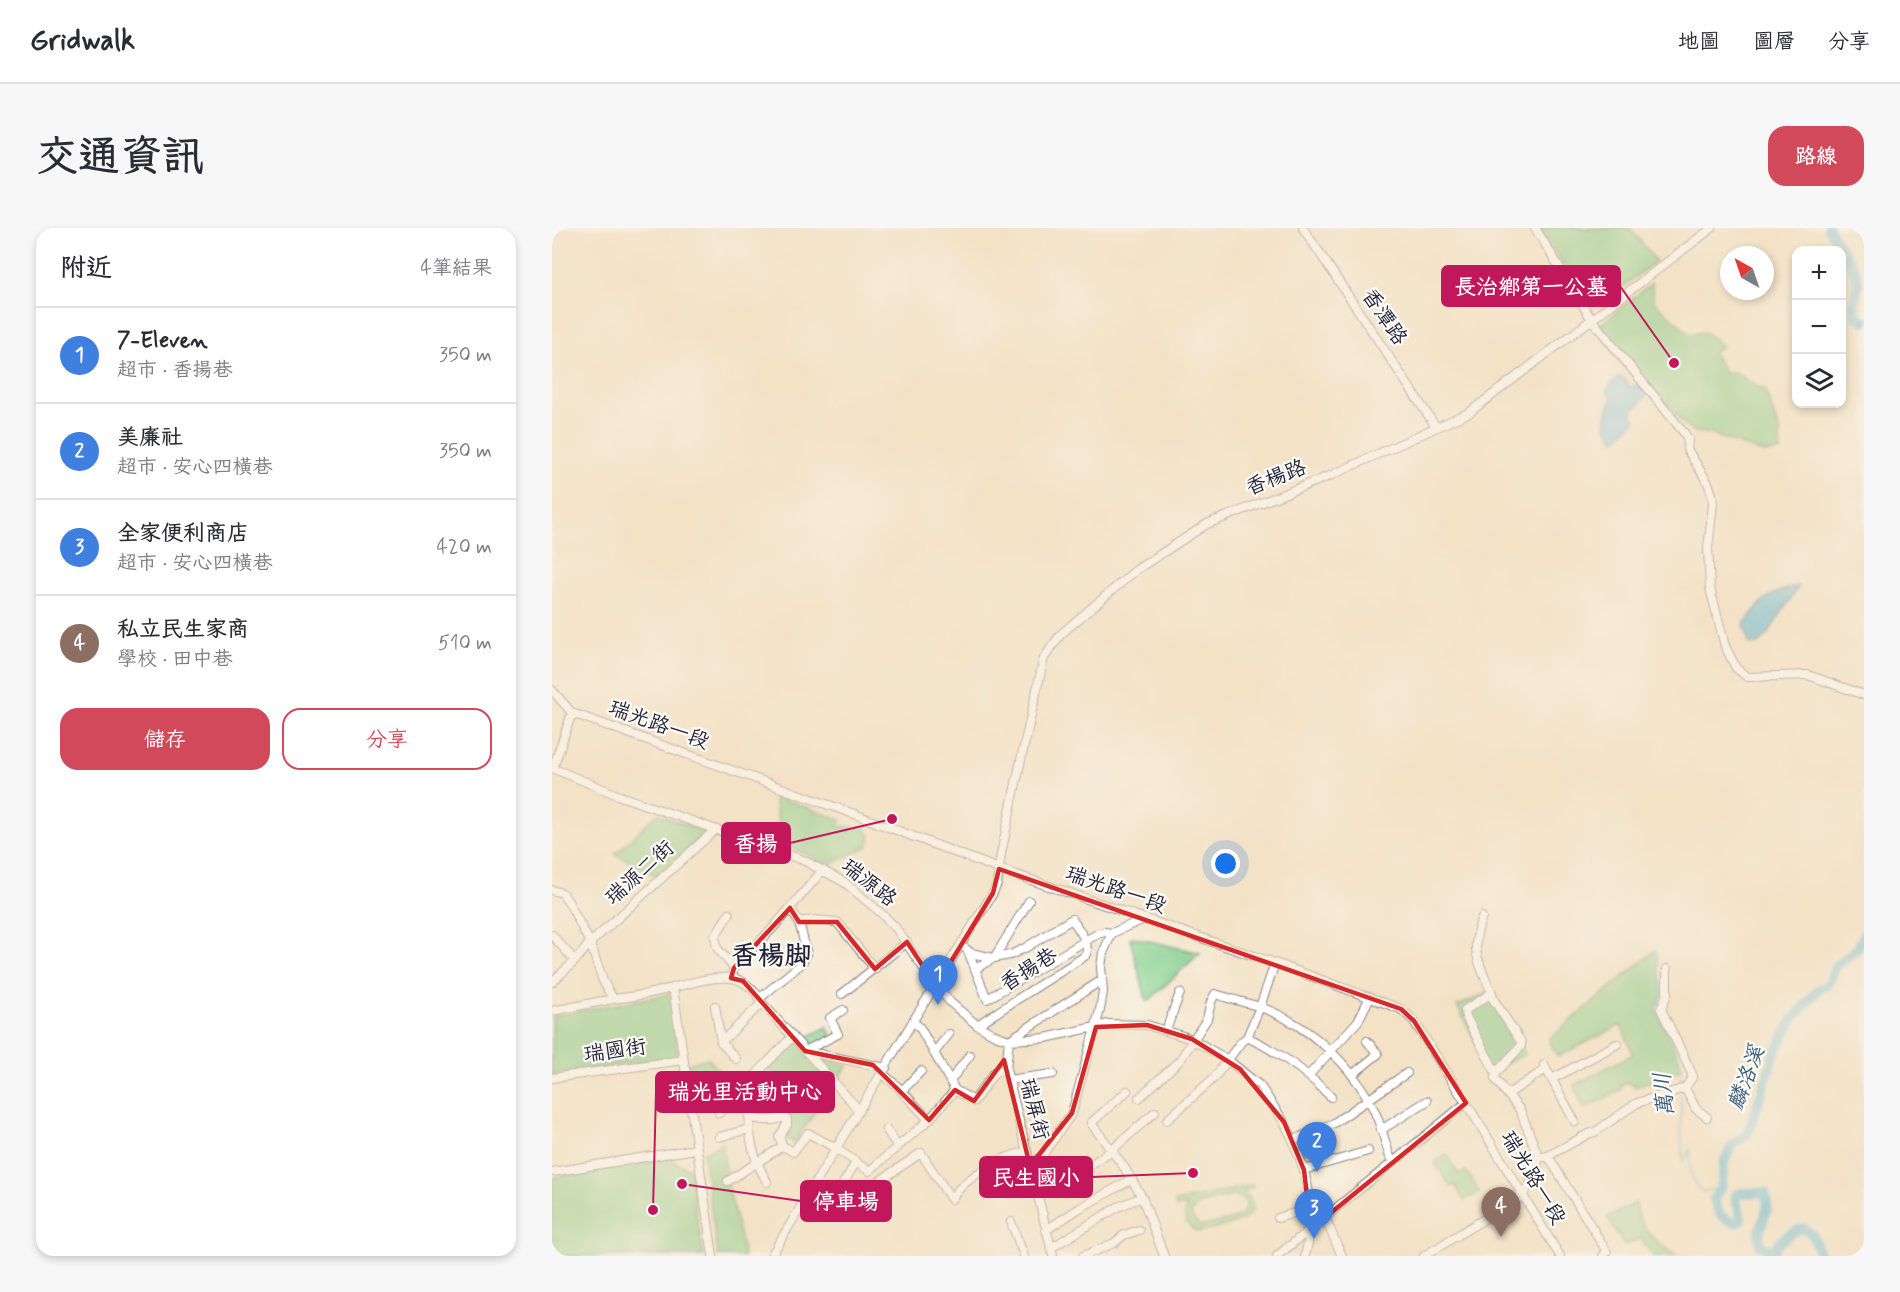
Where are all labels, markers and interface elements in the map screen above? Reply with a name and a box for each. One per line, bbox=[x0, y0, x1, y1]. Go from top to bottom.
text: Gridwalk bbox=[30, 23, 135, 60]
text: 地圖 bbox=[1678, 28, 1720, 56]
text: 圖層 bbox=[1753, 28, 1795, 56]
text: 分享 bbox=[1828, 28, 1870, 56]
button: 路線 bbox=[1768, 126, 1864, 186]
text: 交通資訊 bbox=[36, 131, 204, 186]
north arrow bbox=[1720, 246, 1774, 300]
map controls bbox=[1792, 246, 1846, 408]
button: + bbox=[1792, 246, 1846, 300]
text: 附近 bbox=[60, 252, 112, 286]
text: 4筆結果 bbox=[420, 255, 492, 282]
callout: 長治鄉第一公墓 bbox=[1442, 266, 1620, 306]
text: 長治鄉第一公墓 bbox=[1454, 274, 1608, 302]
street label: 香潭路 bbox=[1355, 283, 1413, 351]
button: − bbox=[1792, 300, 1846, 354]
text: 7-Eleven bbox=[117, 327, 207, 355]
text: 1 bbox=[75, 342, 84, 369]
text: 350 m bbox=[439, 342, 492, 369]
button: layers bbox=[1792, 354, 1846, 408]
text: 超市 · 香揚巷 bbox=[117, 357, 232, 384]
text: 美廉社 bbox=[117, 424, 183, 452]
text: 2 bbox=[75, 438, 84, 465]
text: 350 m bbox=[439, 438, 492, 465]
text: 超市 · 安心四橫巷 bbox=[117, 454, 272, 481]
street label: 香楊路 bbox=[1242, 454, 1310, 502]
text: 全家便利商店 bbox=[117, 520, 249, 548]
text: 3 bbox=[75, 534, 84, 561]
text: 420 m bbox=[436, 534, 492, 561]
text: 超市 · 安心四橫巷 bbox=[117, 550, 272, 577]
text: 私立民生家商 bbox=[117, 616, 249, 644]
text: 4 bbox=[74, 630, 85, 657]
text: 510 m bbox=[438, 630, 492, 657]
text: 學校 · 田中巷 bbox=[117, 646, 232, 673]
street label: 瑞光路一段 bbox=[605, 694, 713, 756]
button: 儲存 bbox=[60, 708, 270, 770]
button: 分享 bbox=[282, 708, 492, 770]
callout: 香揚 bbox=[722, 823, 790, 863]
text: 香揚 bbox=[734, 831, 778, 859]
street label: 瑞源二街 bbox=[599, 834, 681, 912]
your location bbox=[1211, 849, 1240, 878]
street label: 瑞源路 bbox=[836, 853, 902, 913]
street label: 瑞光路一段 bbox=[1062, 860, 1170, 920]
district label: 香楊脚 bbox=[731, 939, 812, 974]
street label: 香揚巷 bbox=[995, 941, 1063, 999]
pin: 1 bbox=[918, 956, 958, 1005]
street label: 瑞國街 bbox=[582, 1033, 648, 1069]
water label: 麟洛溪 bbox=[1723, 1041, 1772, 1114]
water label: 萬川 bbox=[1649, 1070, 1681, 1117]
callout: 瑞光里活動中心 bbox=[656, 1072, 834, 1112]
street label: 瑞屏街 bbox=[1013, 1075, 1055, 1143]
text: 瑞光里活動中心 bbox=[668, 1079, 822, 1107]
pin: 2 bbox=[1298, 1122, 1336, 1172]
street label: 瑞光路一段 bbox=[1494, 1126, 1572, 1230]
callout: 民生國小 bbox=[980, 1157, 1092, 1197]
text: 民生國小 bbox=[992, 1165, 1080, 1193]
callout: 停車場 bbox=[801, 1181, 891, 1221]
pin: 4 bbox=[1482, 1188, 1520, 1237]
text: 停車場 bbox=[813, 1189, 879, 1217]
pin: 3 bbox=[1294, 1190, 1334, 1239]

